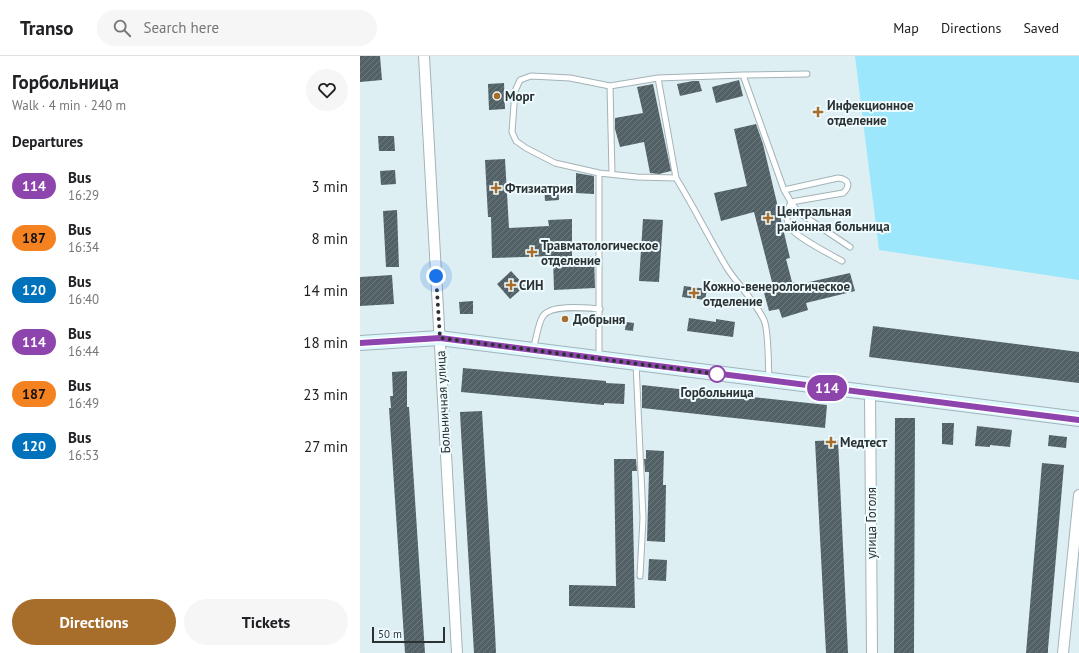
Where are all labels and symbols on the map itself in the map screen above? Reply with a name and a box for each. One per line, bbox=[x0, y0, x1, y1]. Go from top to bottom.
place label: Морг bbox=[505, 88, 534, 105]
marker: Морг bbox=[492, 91, 502, 101]
place label: Инфекционное отделение bbox=[827, 97, 914, 129]
marker: Инфекционное отделение bbox=[812, 106, 824, 118]
place label: Фтизиатрия bbox=[505, 180, 573, 197]
marker: Фтизиатрия bbox=[490, 182, 502, 194]
place label: Центральная районная больница bbox=[777, 203, 890, 235]
marker: Центральная районная больница bbox=[762, 212, 774, 224]
place label: Травматологическое отделение bbox=[541, 237, 659, 269]
marker: Травматологическое отделение bbox=[526, 246, 538, 258]
your location bbox=[426, 266, 446, 286]
place label: СИН bbox=[519, 277, 543, 294]
place label: Кожно-венерологическое отделение bbox=[703, 278, 850, 310]
marker: СИН bbox=[506, 280, 516, 290]
marker: Кожно-венерологическое отделение bbox=[688, 287, 700, 299]
place label: Добрыня bbox=[573, 311, 625, 328]
marker: Добрыня bbox=[560, 314, 570, 324]
street label: Больничная улица bbox=[432, 350, 454, 454]
marker: Горбольница bbox=[708, 365, 726, 383]
line badge: 114 bbox=[804, 375, 850, 401]
place label: Горбольница bbox=[680, 384, 754, 401]
place label: Медтест bbox=[840, 434, 888, 451]
marker: Медтест bbox=[825, 436, 837, 448]
street label: улица Гоголя bbox=[863, 487, 880, 559]
scale bar bbox=[372, 625, 445, 644]

